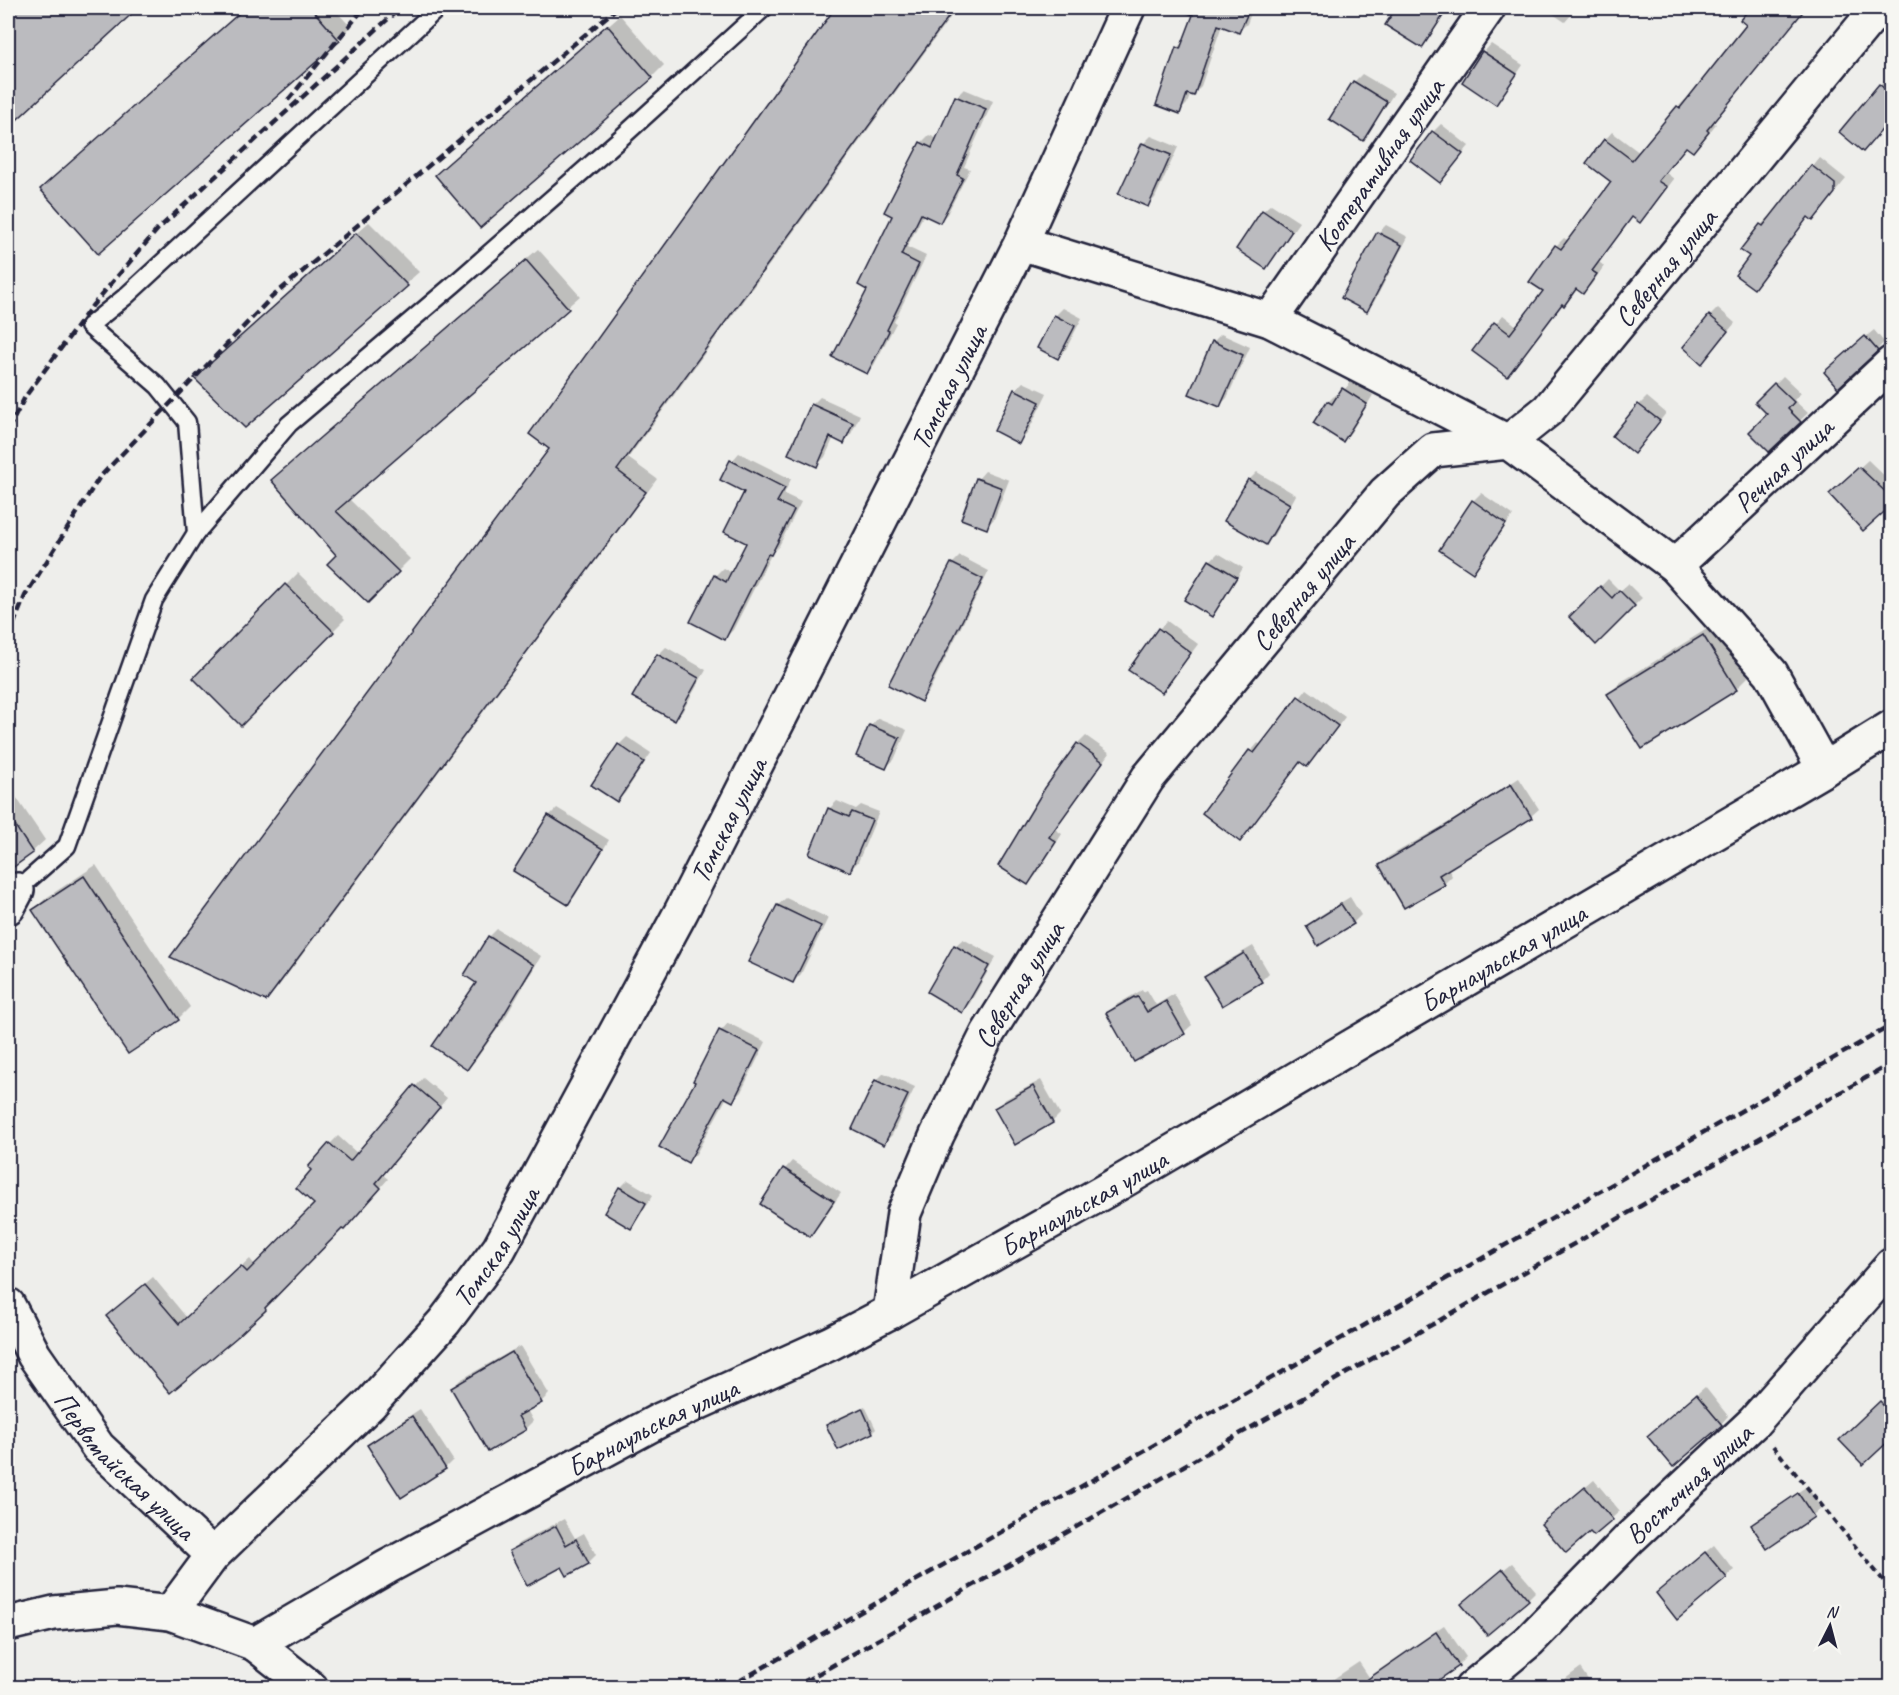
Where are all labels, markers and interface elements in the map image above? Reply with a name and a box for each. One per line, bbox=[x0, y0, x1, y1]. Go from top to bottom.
street label: Кооперативная улица bbox=[1307, 70, 1453, 258]
street label: Северная улица bbox=[1606, 200, 1726, 334]
street label: Томская улица bbox=[902, 316, 996, 455]
street label: Речная улица bbox=[1726, 409, 1842, 520]
street label: Северная улица bbox=[1244, 524, 1364, 658]
street label: Томская улица bbox=[682, 749, 776, 889]
street label: Барнаульская улица bbox=[1414, 895, 1594, 1020]
street label: Северная улица bbox=[966, 913, 1073, 1054]
street label: Барнаульская улица bbox=[994, 1141, 1175, 1265]
street label: Томская улица bbox=[445, 1179, 548, 1314]
street label: Барнаульская улица bbox=[561, 1369, 745, 1485]
street label: Первомайская улица bbox=[46, 1384, 204, 1549]
street label: Восточная улица bbox=[1617, 1414, 1761, 1552]
north arrow bbox=[1800, 1596, 1860, 1656]
text: N bbox=[1825, 1602, 1841, 1623]

